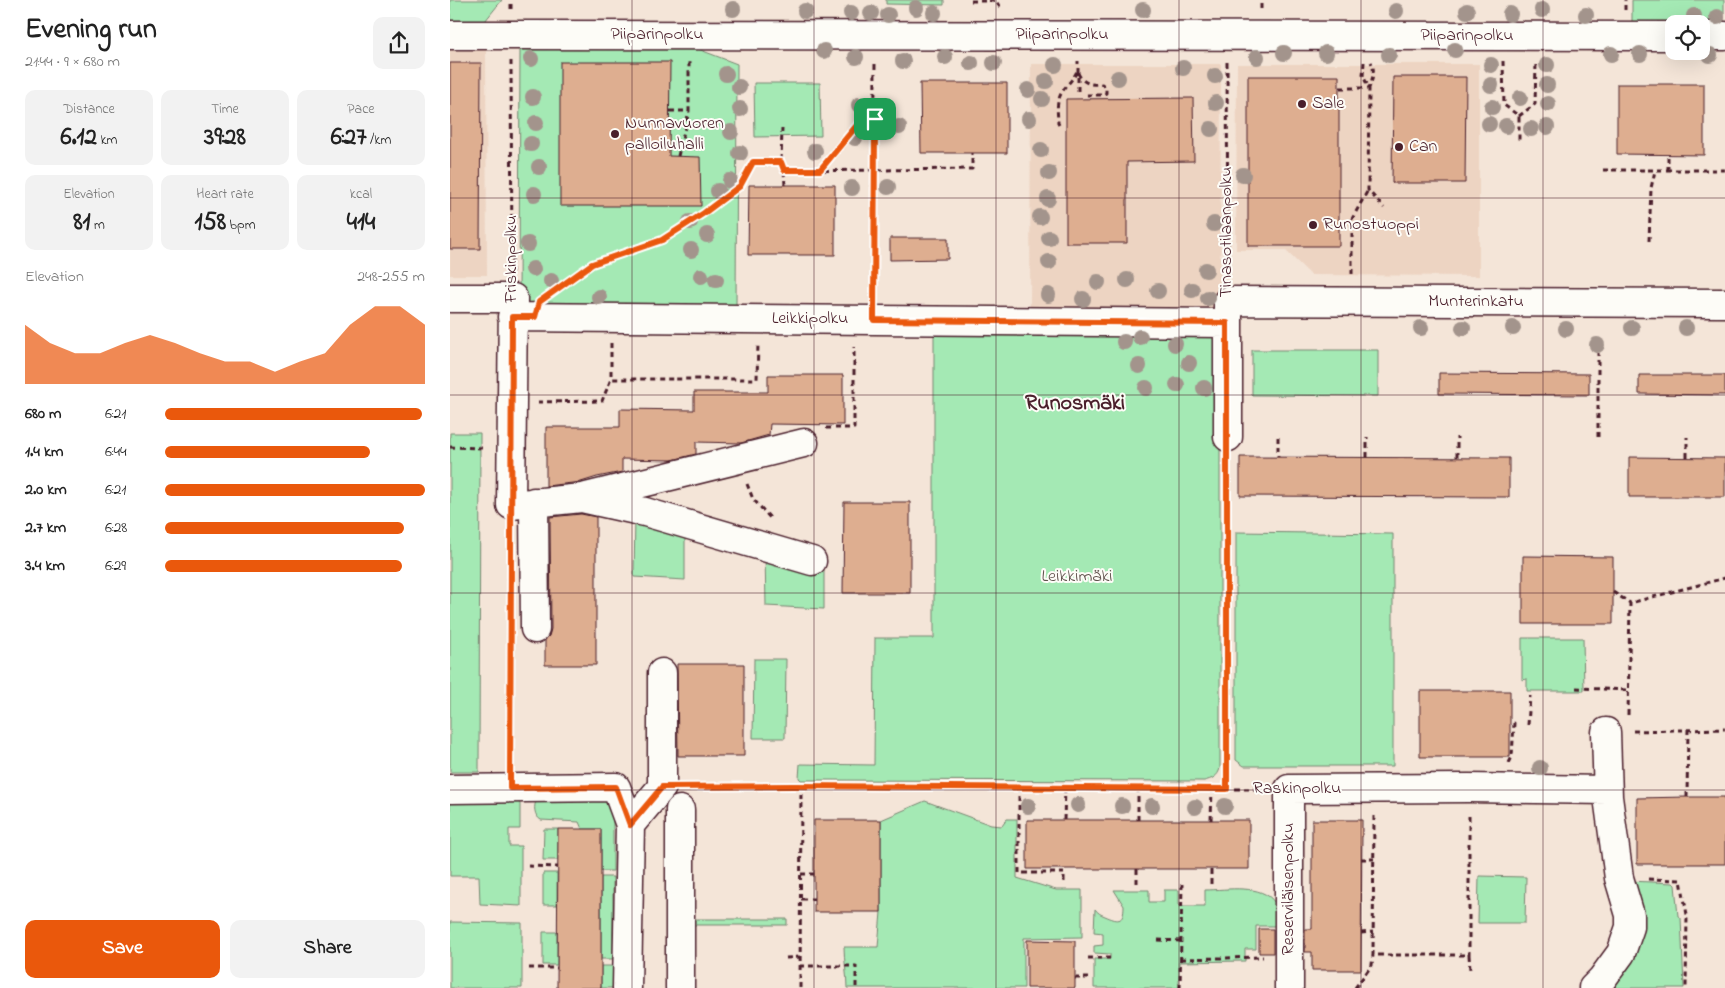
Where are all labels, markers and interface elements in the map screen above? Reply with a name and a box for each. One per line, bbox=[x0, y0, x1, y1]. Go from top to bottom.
text: Evening run bbox=[25, 10, 157, 51]
map controls bbox=[1665, 15, 1710, 60]
button: locate bbox=[1665, 15, 1710, 60]
button: share bbox=[373, 17, 425, 69]
street label: Piiparinpolku bbox=[611, 22, 703, 48]
street label: Piiparinpolku bbox=[1016, 22, 1108, 48]
street label: Piiparinpolku bbox=[1421, 23, 1513, 49]
text: 21:44 · 9 × 680 m bbox=[25, 50, 120, 74]
place label: Sale bbox=[1312, 91, 1345, 117]
pin bbox=[854, 98, 896, 140]
marker: Sale bbox=[1296, 98, 1308, 110]
text: Distance bbox=[63, 99, 115, 120]
text: Time bbox=[211, 99, 239, 120]
text: Pace bbox=[347, 99, 375, 120]
icon: arrive bbox=[861, 105, 889, 133]
place label: Nunnavuoren palloiluhalli bbox=[625, 111, 724, 158]
text: 6.12 bbox=[61, 120, 97, 156]
text: 39:28 bbox=[204, 120, 246, 156]
text: 6:27 bbox=[331, 120, 367, 156]
marker: Nunnavuoren palloiluhalli bbox=[609, 128, 621, 140]
text: km bbox=[97, 130, 117, 151]
text: /km bbox=[367, 130, 391, 151]
place label: Can bbox=[1409, 134, 1438, 160]
marker: Can bbox=[1393, 141, 1405, 153]
street label: Tinasotilaanpolku bbox=[1214, 166, 1240, 298]
text: Elevation bbox=[63, 184, 115, 205]
text: Heart rate bbox=[196, 184, 254, 205]
text: kcal bbox=[350, 184, 372, 205]
text: 81 bbox=[73, 205, 90, 241]
text: 158 bbox=[194, 205, 226, 241]
text: 414 bbox=[347, 205, 375, 241]
place label: Runostuoppi bbox=[1323, 212, 1419, 238]
text: m bbox=[90, 215, 105, 236]
text: bpm bbox=[226, 215, 256, 236]
street label: Friskinpolku bbox=[499, 215, 525, 304]
marker: Runostuoppi bbox=[1307, 219, 1319, 231]
text: Elevation bbox=[25, 265, 84, 289]
text: 248–255 m bbox=[357, 265, 425, 289]
street label: Munterinkatu bbox=[1428, 289, 1524, 315]
street label: Leikkipolku bbox=[772, 306, 848, 332]
district label: Runosmäki bbox=[1025, 388, 1125, 420]
text: 680 m bbox=[25, 402, 61, 426]
text: 6:21 bbox=[105, 402, 126, 426]
text: 1.4 km bbox=[25, 440, 63, 464]
text: 6:44 bbox=[105, 440, 127, 464]
text: 2.0 km bbox=[25, 478, 67, 502]
text: 6:21 bbox=[105, 478, 126, 502]
text: 2.7 km bbox=[25, 516, 66, 540]
text: 6:28 bbox=[105, 516, 127, 540]
text: 3.4 km bbox=[25, 554, 65, 578]
text: 6:29 bbox=[105, 554, 126, 578]
park label: Leikkimäki bbox=[1041, 564, 1113, 590]
street label: Raskinpolku bbox=[1253, 776, 1341, 802]
street label: Reserviläisenpolku bbox=[1276, 823, 1302, 955]
button: Save bbox=[25, 920, 220, 978]
button: Share bbox=[230, 920, 425, 978]

